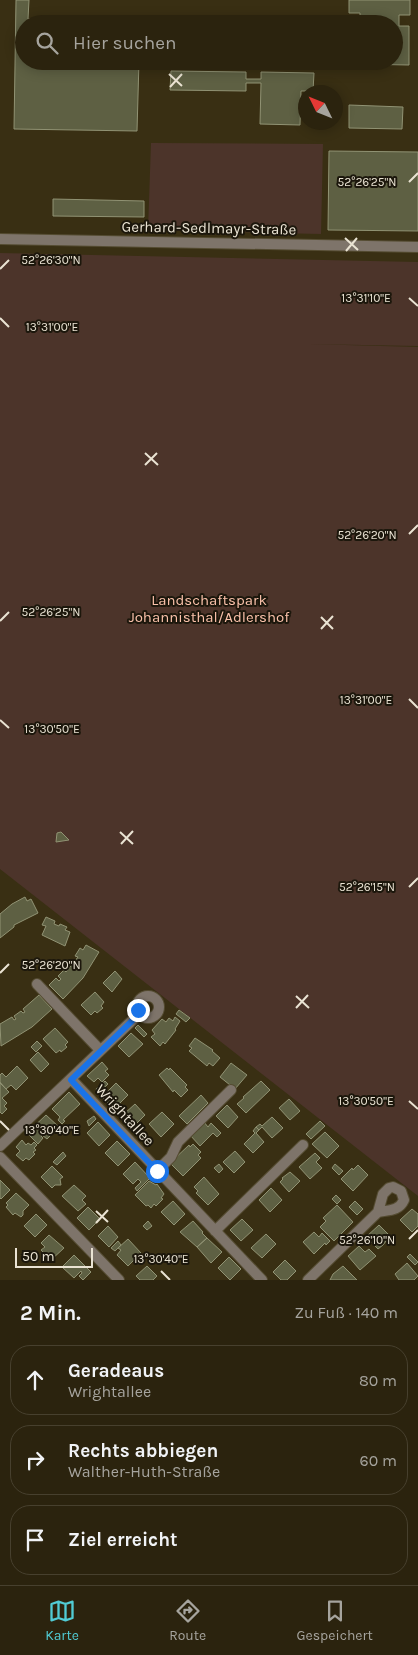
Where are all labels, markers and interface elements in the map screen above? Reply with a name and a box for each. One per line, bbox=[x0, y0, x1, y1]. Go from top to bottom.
search box bbox=[15, 15, 403, 70]
icon: search bbox=[33, 29, 61, 57]
text: Hier suchen bbox=[73, 32, 176, 54]
north arrow bbox=[298, 85, 343, 130]
text: 52°26'25"N bbox=[338, 175, 396, 189]
street label: Gerhard-Sedlmayr-Straße bbox=[122, 217, 296, 239]
text: 52°26'30"N bbox=[21, 253, 81, 267]
text: 13°31'10"E bbox=[341, 291, 391, 305]
text: 13°31'00"E bbox=[26, 320, 78, 334]
text: 52°26'20"N bbox=[337, 528, 397, 542]
park label: Landschaftspark Johannisthal/Adlershof bbox=[129, 591, 290, 626]
text: 52°26'25"N bbox=[22, 605, 80, 619]
text: 13°31'00"E bbox=[340, 693, 392, 707]
text: 13°30'50"E bbox=[24, 722, 80, 736]
text: 52°26'15"N bbox=[339, 880, 395, 894]
text: 52°26'20"N bbox=[21, 958, 81, 972]
route end bbox=[127, 999, 150, 1022]
street label: Wrightallee bbox=[92, 1080, 158, 1150]
text: 13°30'50"E bbox=[338, 1094, 394, 1108]
text: 13°30'40"E bbox=[24, 1123, 80, 1137]
route start bbox=[146, 1160, 169, 1183]
text: 52°26'10"N bbox=[339, 1233, 395, 1247]
scale bar bbox=[15, 1245, 92, 1268]
text: 50 m bbox=[22, 1248, 55, 1265]
text: 13°30'40"E bbox=[133, 1252, 189, 1266]
text: 2 Min. bbox=[20, 1301, 81, 1325]
text: Zu Fuß · 140 m bbox=[295, 1303, 398, 1322]
text: Geradeaus bbox=[68, 1360, 164, 1382]
icon: ahead bbox=[21, 1366, 49, 1394]
text: 80 m bbox=[359, 1371, 397, 1390]
text: Wrightallee bbox=[68, 1382, 151, 1401]
text: Rechts abbiegen bbox=[68, 1440, 218, 1462]
icon: right bbox=[21, 1446, 49, 1474]
text: 60 m bbox=[360, 1451, 397, 1470]
text: Walther-Huth-Straße bbox=[68, 1462, 220, 1481]
icon: arrive bbox=[21, 1526, 49, 1554]
text: Ziel erreicht bbox=[68, 1529, 178, 1551]
tab: Karte bbox=[45, 1597, 79, 1644]
tab: Route bbox=[169, 1597, 206, 1644]
tab: Gespeichert bbox=[297, 1597, 373, 1644]

